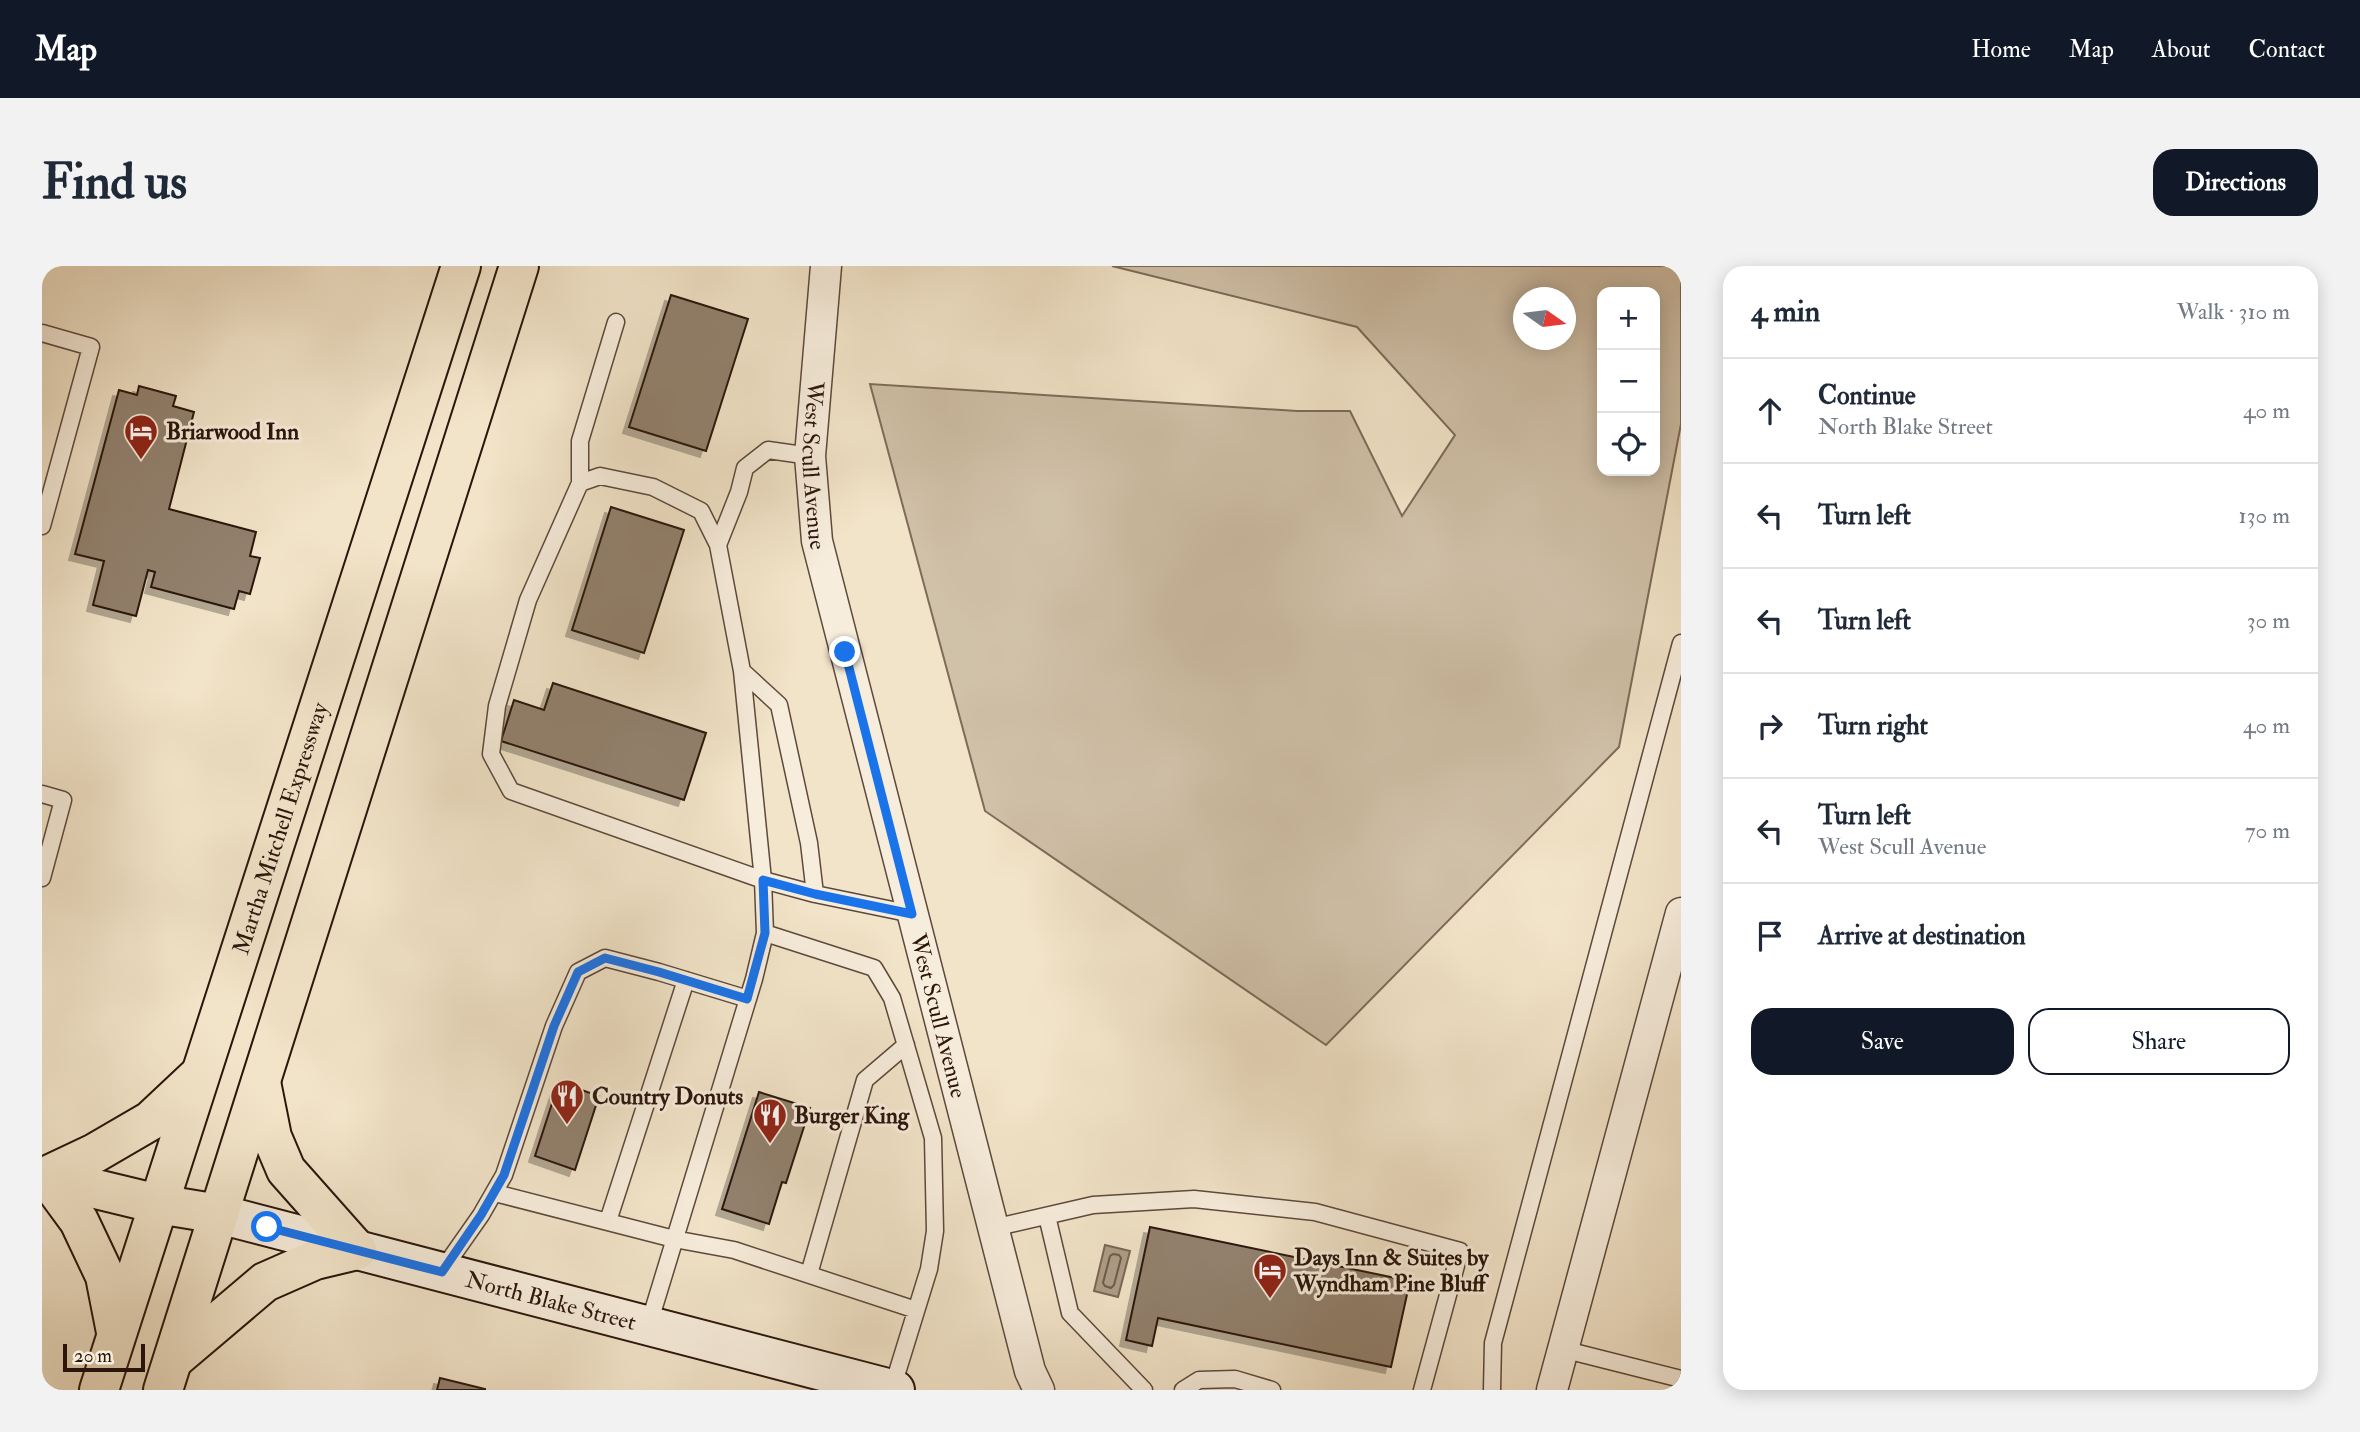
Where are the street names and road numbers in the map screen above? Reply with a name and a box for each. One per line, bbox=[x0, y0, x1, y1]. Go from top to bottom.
street label: West Scull Avenue bbox=[795, 379, 833, 553]
street label: Martha Mitchell Expressway bbox=[226, 698, 334, 958]
street label: West Scull Avenue bbox=[904, 930, 974, 1101]
street label: North Blake Street bbox=[463, 1264, 639, 1337]

